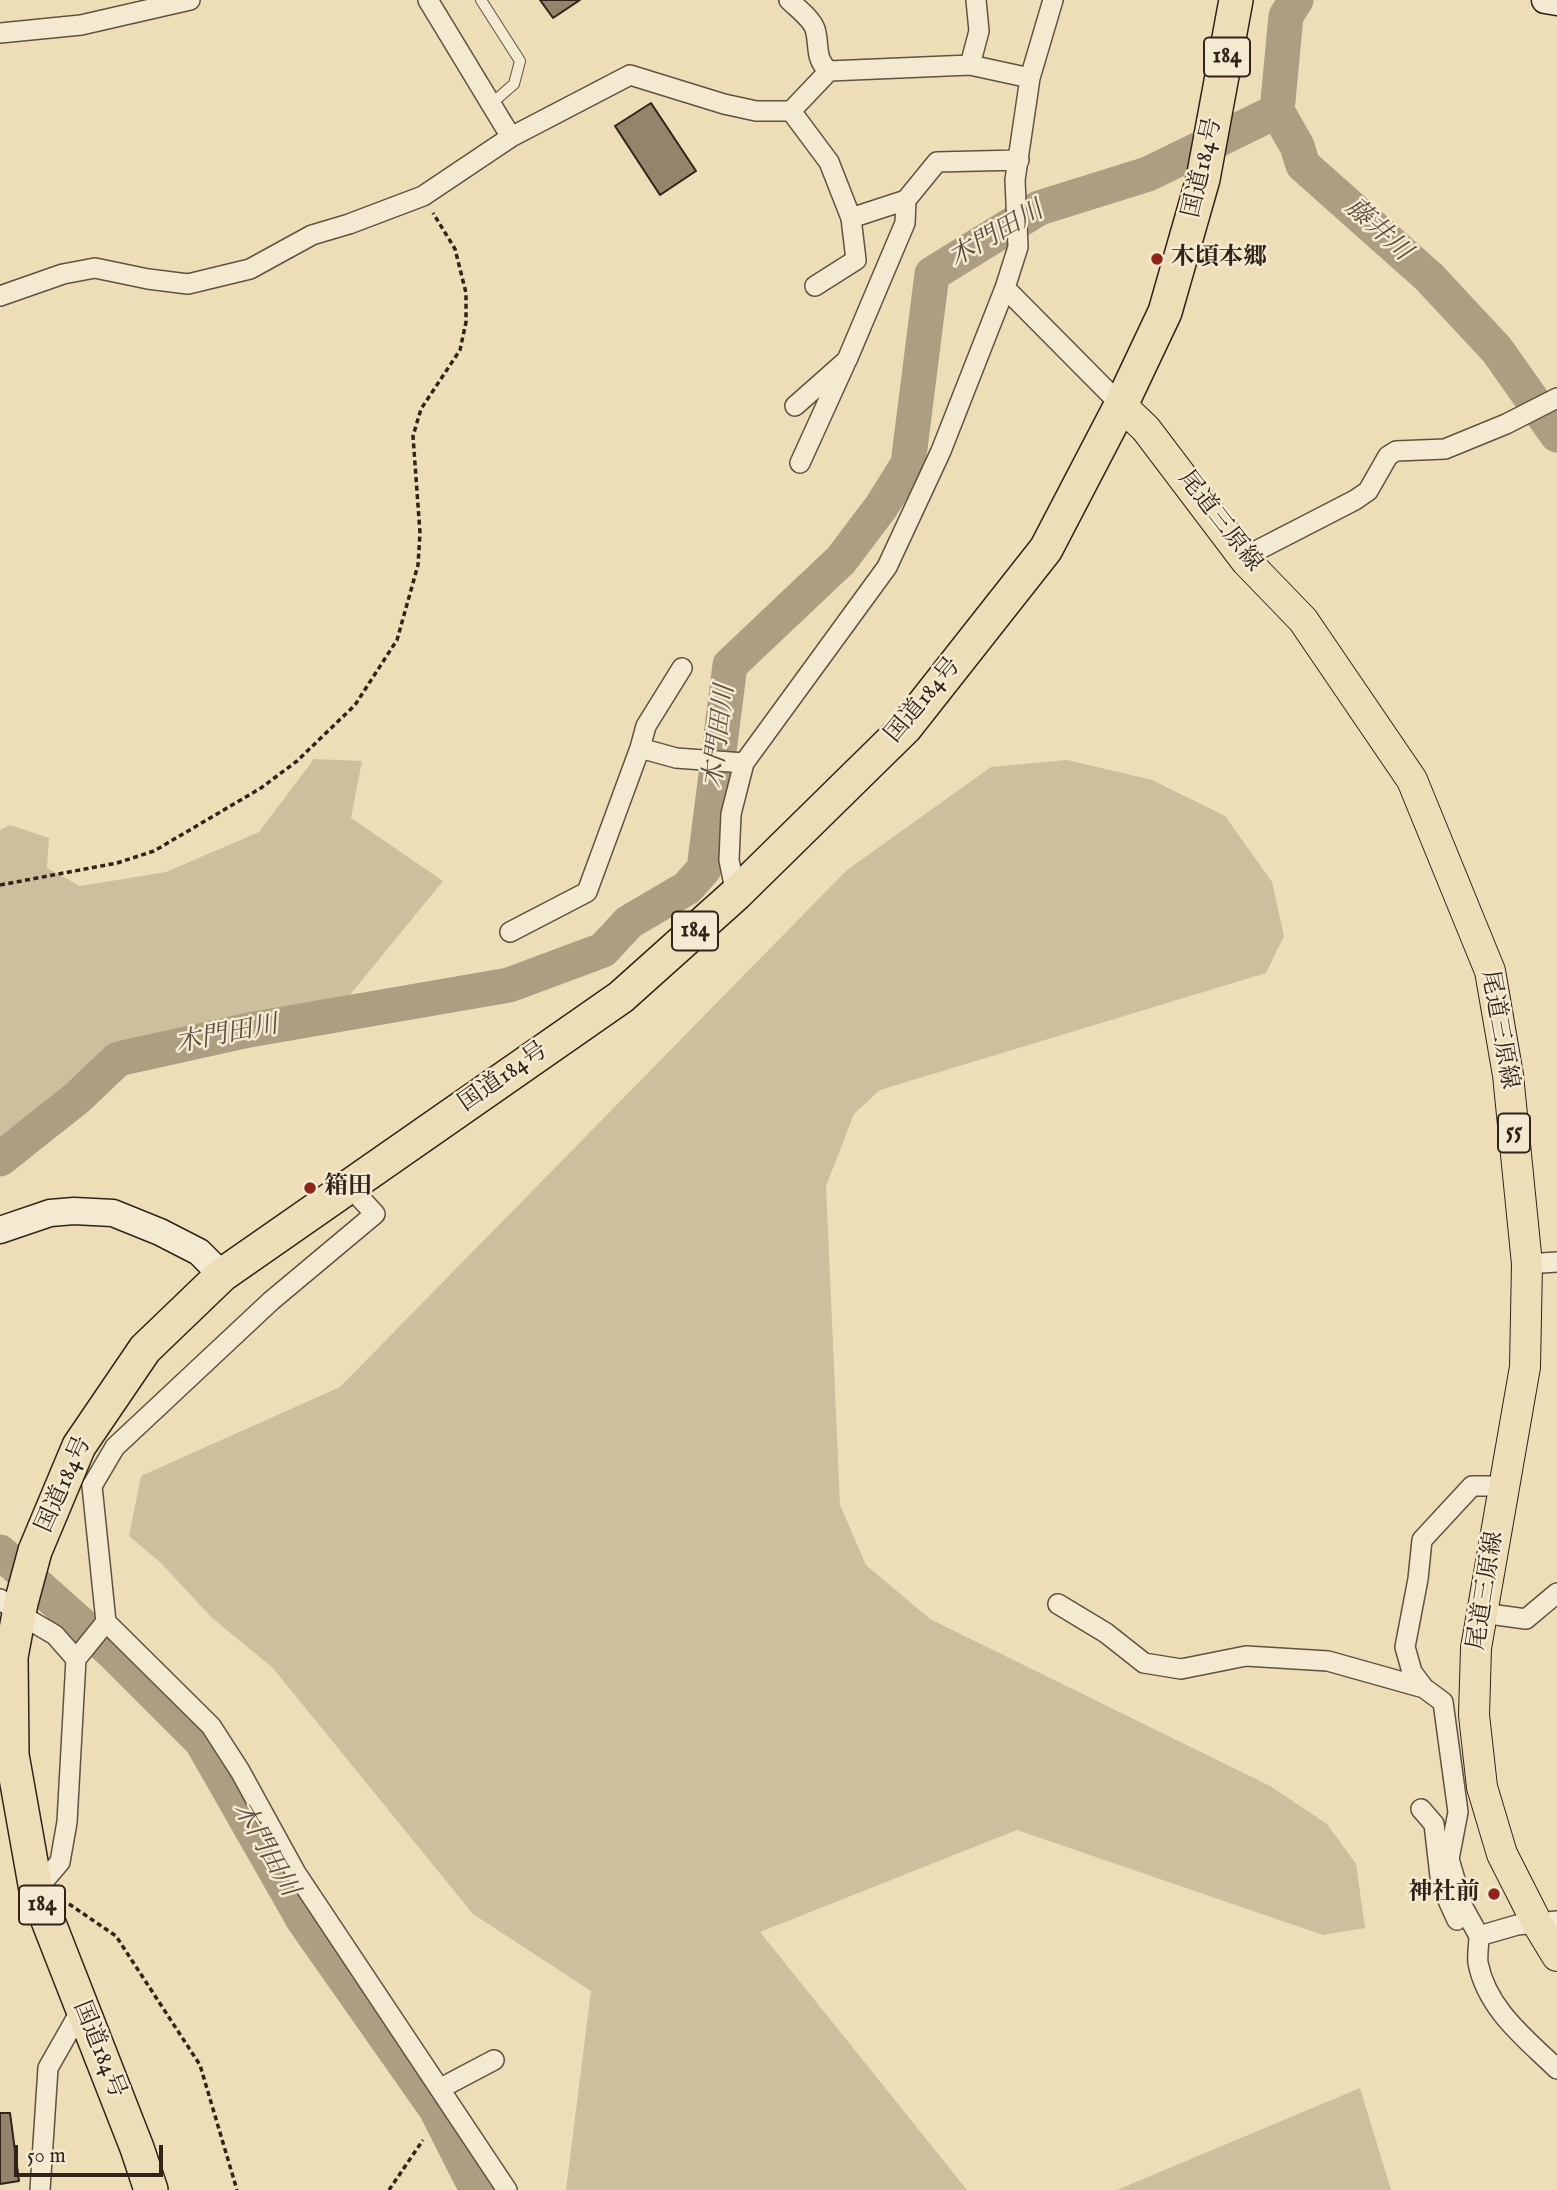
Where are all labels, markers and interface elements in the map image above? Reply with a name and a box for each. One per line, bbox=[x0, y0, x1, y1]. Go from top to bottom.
road number: 184 bbox=[1204, 38, 1250, 76]
street label: 国道184号 bbox=[1178, 115, 1230, 221]
water label: 藤井川 bbox=[1338, 193, 1416, 269]
water label: 木門田川 bbox=[944, 196, 1050, 276]
place label: 木頃本郷 bbox=[1171, 245, 1267, 273]
marker: 木頃本郷 bbox=[1149, 251, 1165, 267]
street label: 尾道三原線 bbox=[1171, 466, 1267, 578]
street label: 国道184号 bbox=[880, 653, 968, 749]
water label: 木門田川 bbox=[699, 683, 743, 791]
road number: 184 bbox=[672, 912, 718, 950]
street label: 尾道三原線 bbox=[1473, 968, 1523, 1092]
water label: 木門田川 bbox=[173, 1011, 281, 1061]
street label: 国道184号 bbox=[454, 1037, 554, 1119]
road number: 55 bbox=[1498, 1114, 1530, 1152]
place label: 箱田 bbox=[324, 1174, 372, 1202]
marker: 箱田 bbox=[302, 1180, 318, 1196]
street label: 国道184号 bbox=[31, 1432, 99, 1538]
street label: 尾道三原線 bbox=[1463, 1529, 1511, 1653]
water label: 木門田川 bbox=[224, 1797, 304, 1903]
place label: 神社前 bbox=[1408, 1880, 1480, 1908]
road number: 184 bbox=[19, 1886, 65, 1924]
marker: 神社前 bbox=[1486, 1886, 1502, 1902]
street label: 国道184号 bbox=[66, 1997, 130, 2103]
scale bar bbox=[18, 2130, 166, 2174]
text: 50 m bbox=[27, 2143, 66, 2170]

